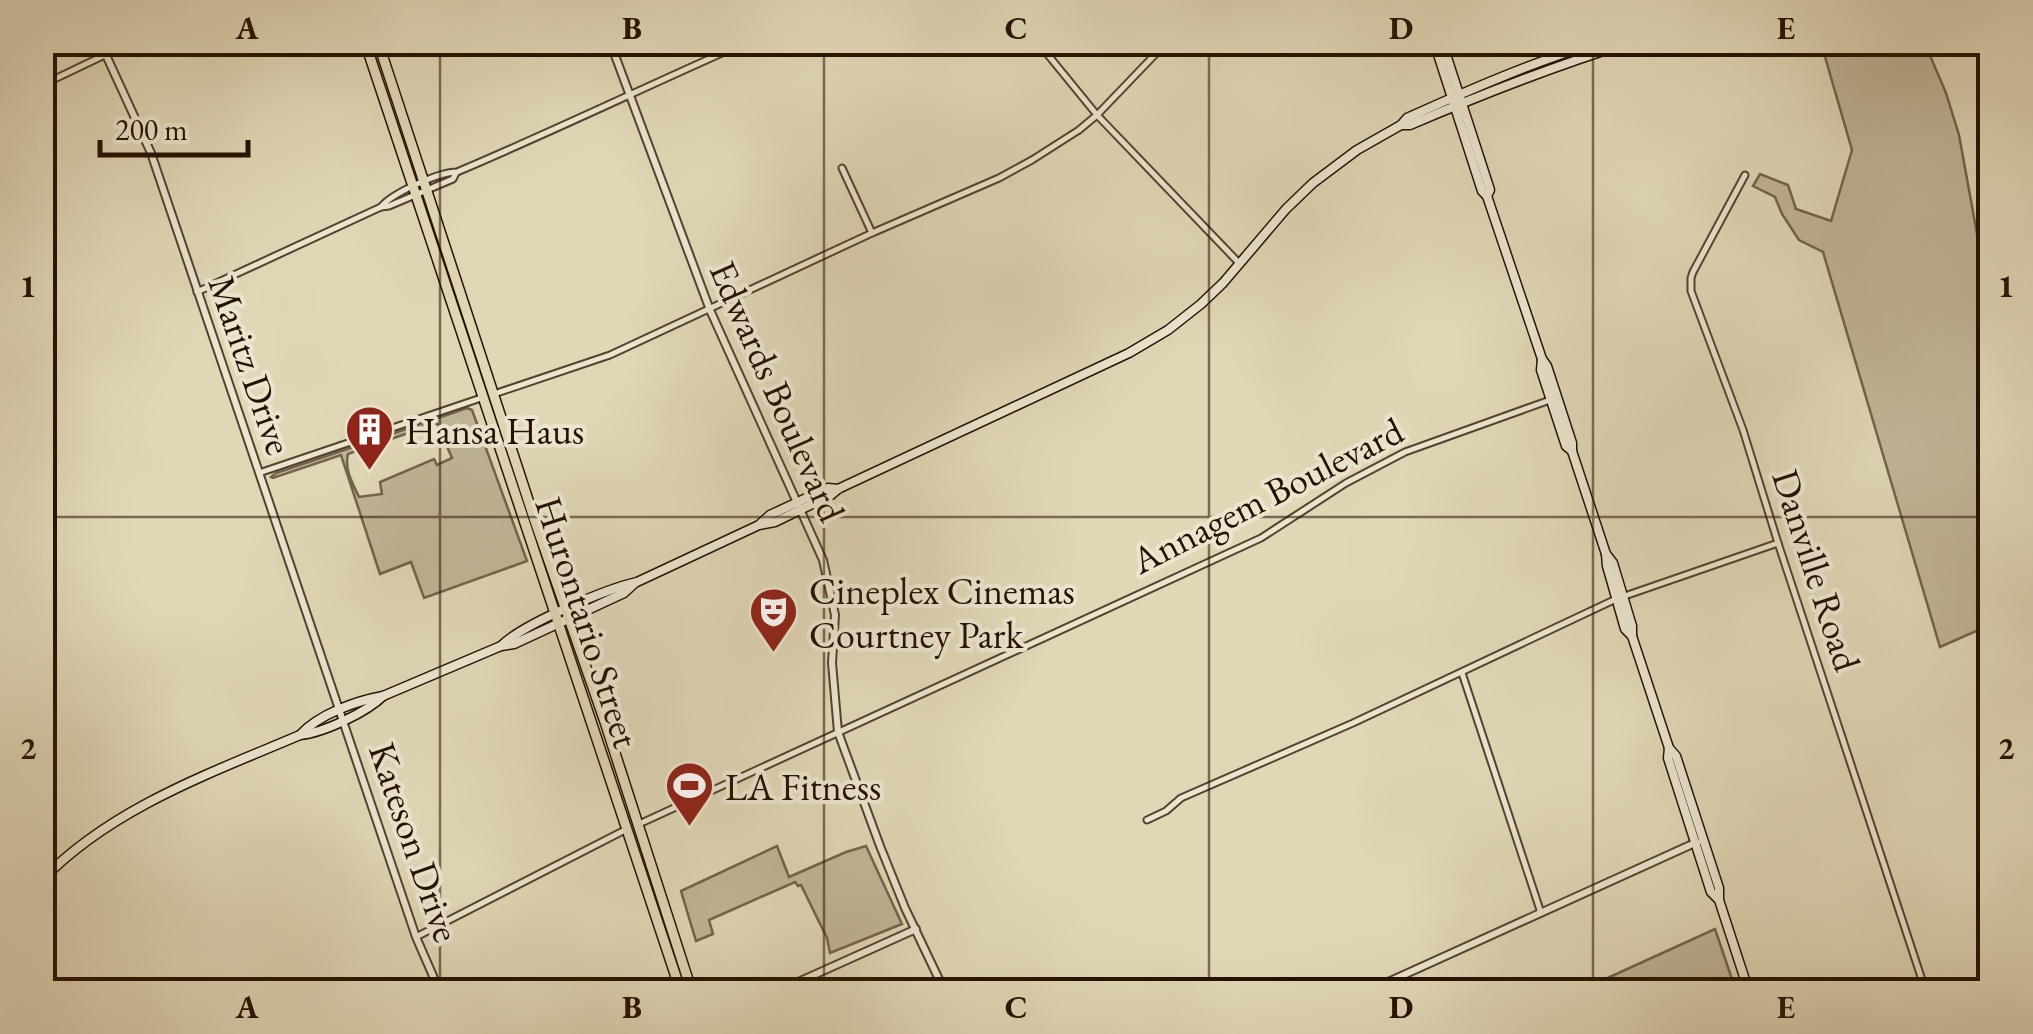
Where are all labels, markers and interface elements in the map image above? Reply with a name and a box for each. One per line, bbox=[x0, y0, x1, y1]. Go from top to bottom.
text: A bbox=[234, 7, 259, 49]
text: B bbox=[622, 7, 642, 49]
text: C bbox=[1005, 7, 1027, 49]
text: D bbox=[1389, 7, 1413, 49]
text: E bbox=[1777, 7, 1795, 49]
scale bar bbox=[100, 95, 248, 157]
text: 200 m bbox=[115, 110, 188, 149]
street label: Edwards Boulevard bbox=[699, 253, 858, 530]
text: 1 bbox=[20, 265, 36, 307]
text: 1 bbox=[1998, 265, 2014, 307]
street label: Maritz Drive bbox=[198, 269, 304, 461]
building icon: Hansa Haus bbox=[344, 404, 396, 472]
street label: Annagem Boulevard bbox=[1122, 405, 1412, 585]
place label: Hansa Haus bbox=[405, 406, 584, 455]
street label: Danville Road bbox=[1761, 463, 1873, 678]
street label: Hurontario Street bbox=[524, 490, 652, 754]
place label: Cineplex Cinemas Courtney Park bbox=[809, 566, 1075, 659]
theatre icon: Cineplex Cinemas Courtney Park bbox=[748, 586, 800, 654]
text: 2 bbox=[20, 727, 37, 769]
text: 2 bbox=[1998, 727, 2015, 769]
street label: Kateson Drive bbox=[358, 736, 472, 948]
sports icon: LA Fitness bbox=[664, 760, 716, 828]
place label: LA Fitness bbox=[725, 762, 881, 811]
text: A bbox=[234, 986, 259, 1028]
text: B bbox=[622, 986, 642, 1028]
text: C bbox=[1005, 986, 1027, 1028]
text: D bbox=[1389, 986, 1413, 1028]
text: E bbox=[1777, 986, 1795, 1028]

